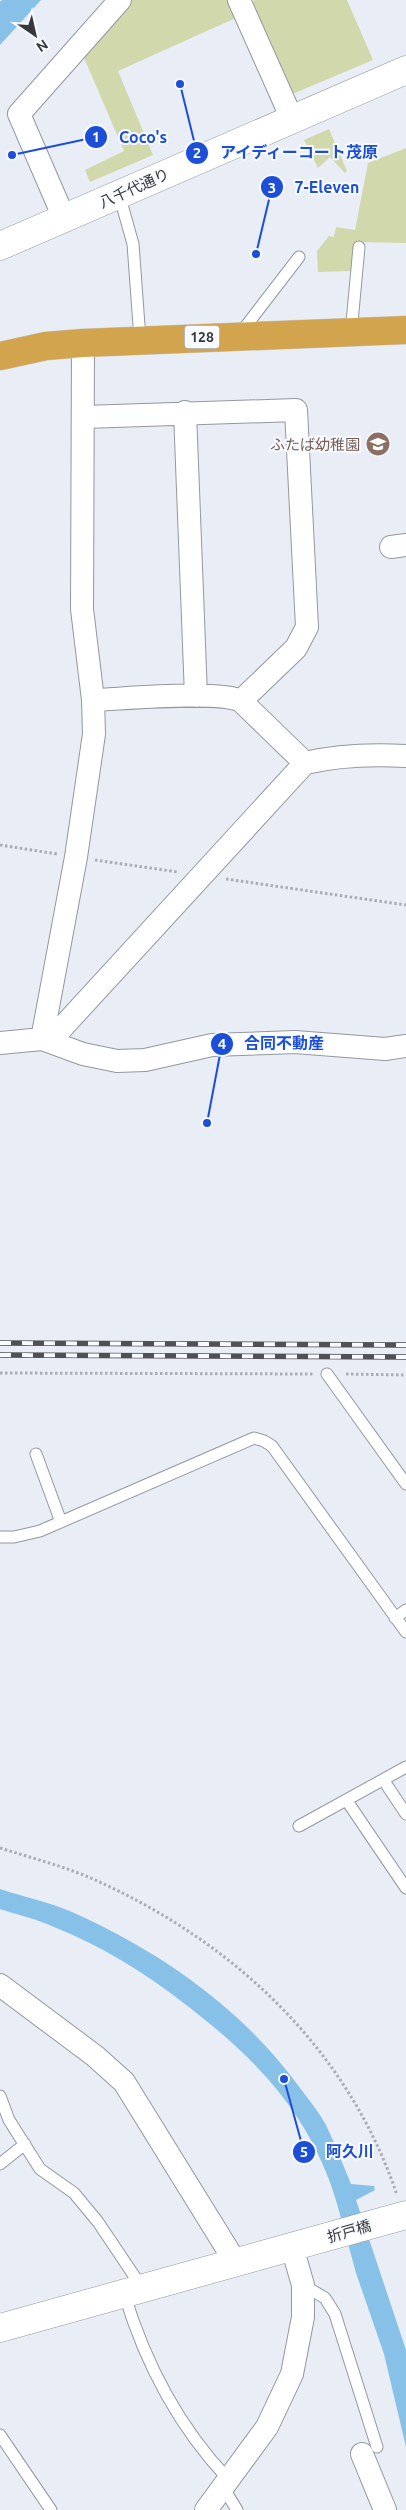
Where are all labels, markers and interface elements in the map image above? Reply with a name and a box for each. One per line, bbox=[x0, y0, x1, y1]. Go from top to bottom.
north arrow bbox=[10, 10, 60, 60]
text: N bbox=[33, 36, 51, 55]
callout: Coco's bbox=[84, 122, 177, 153]
text: 1 bbox=[92, 128, 100, 145]
text: Coco's bbox=[119, 128, 167, 146]
callout: アイディーコート茂原 bbox=[184, 137, 389, 168]
text: アイディーコート茂原 bbox=[220, 143, 378, 161]
text: 2 bbox=[193, 144, 201, 161]
street label: 八千代通り bbox=[96, 165, 172, 211]
callout: 7-Eleven bbox=[260, 172, 369, 203]
text: 7-Eleven bbox=[295, 178, 359, 196]
text: 3 bbox=[268, 179, 276, 196]
road number: 128 bbox=[184, 326, 220, 348]
school or university icon: ふたば幼稚園 bbox=[365, 431, 391, 457]
place label: ふたば幼稚園 bbox=[270, 436, 360, 453]
callout: 合同不動産 bbox=[209, 1028, 334, 1059]
text: 合同不動産 bbox=[244, 1034, 324, 1052]
text: 4 bbox=[218, 1035, 226, 1052]
callout: 阿久川 bbox=[291, 2136, 384, 2167]
text: 阿久川 bbox=[326, 2142, 374, 2160]
text: 5 bbox=[300, 2143, 308, 2160]
street label: 折戸橋 bbox=[325, 2217, 373, 2245]

